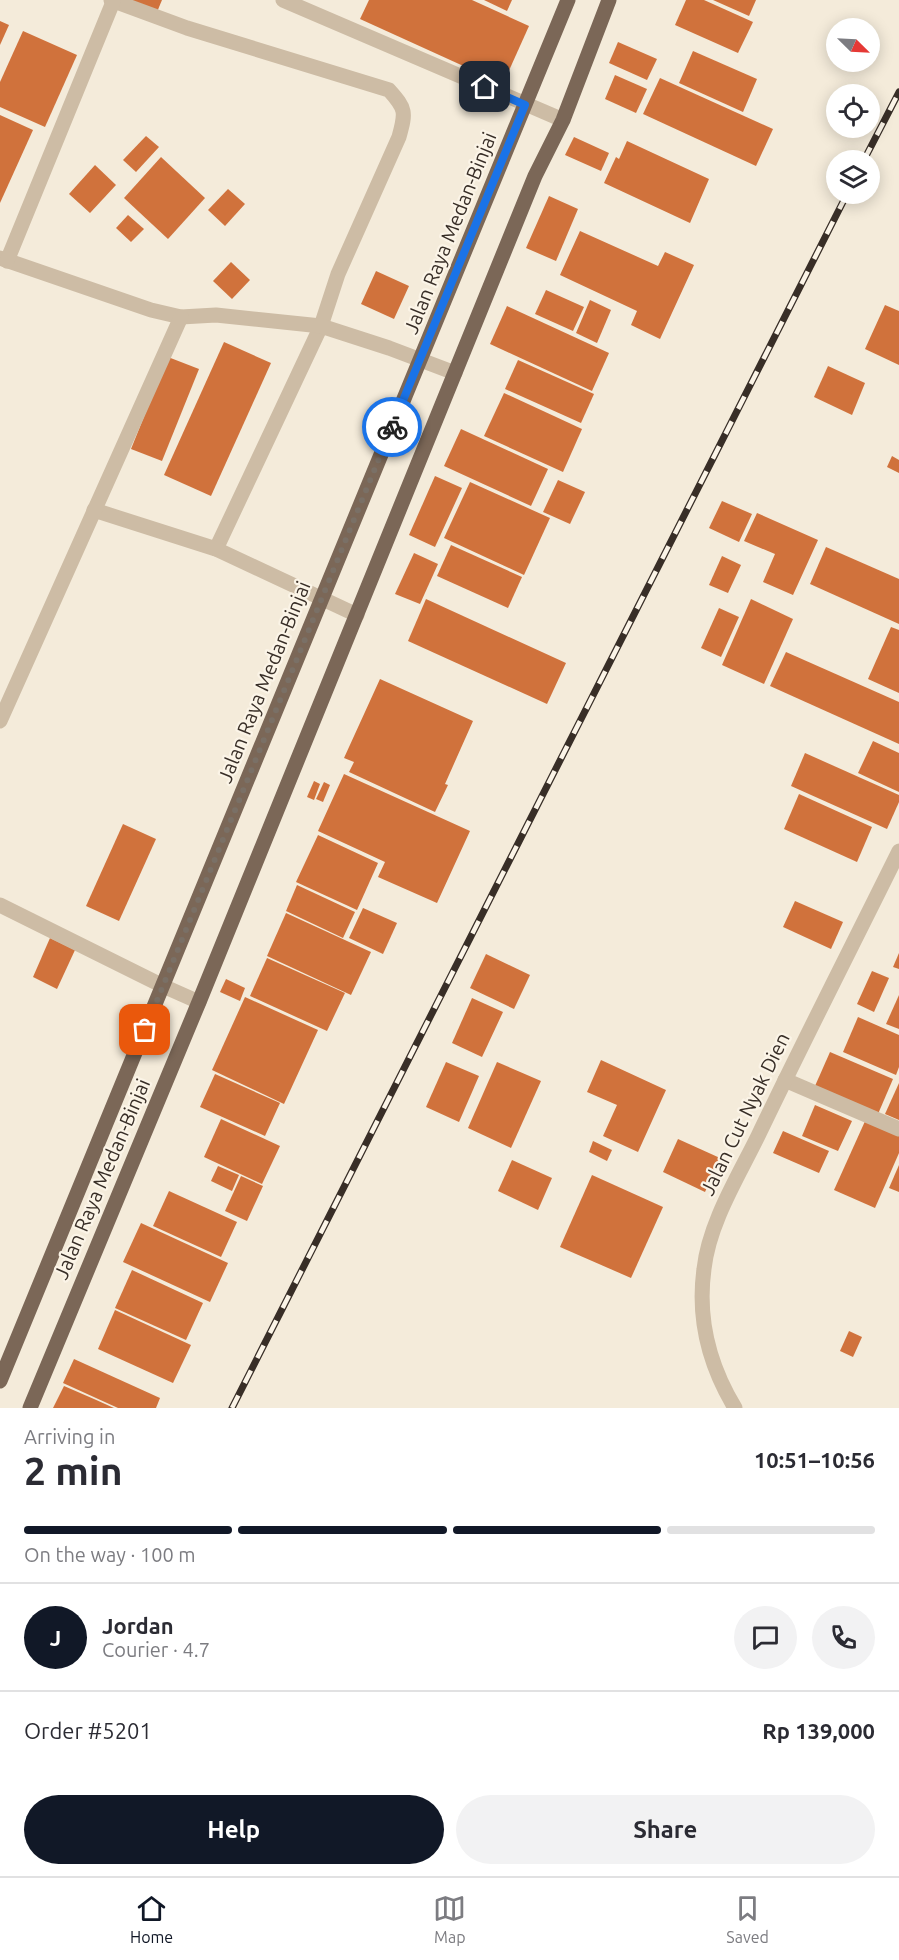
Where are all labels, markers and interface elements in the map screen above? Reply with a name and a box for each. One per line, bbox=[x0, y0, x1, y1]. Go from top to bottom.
north arrow bbox=[826, 18, 880, 72]
map controls bbox=[826, 18, 880, 204]
pin bbox=[459, 61, 510, 112]
icon: home bbox=[468, 70, 501, 103]
button: locate bbox=[826, 84, 880, 138]
street label: Jalan Raya Medan-Binjai bbox=[399, 129, 501, 337]
button: layers bbox=[826, 150, 880, 204]
courier bbox=[362, 397, 422, 457]
icon: bike bbox=[376, 411, 409, 444]
street label: Jalan Raya Medan-Binjai bbox=[213, 578, 315, 786]
pin bbox=[119, 1004, 170, 1055]
icon: bag bbox=[128, 1013, 161, 1046]
street label: Jalan Cut Nyak Dien bbox=[695, 1029, 794, 1199]
street label: Jalan Raya Medan-Binjai bbox=[49, 1075, 154, 1282]
text: Arriving in bbox=[24, 1425, 115, 1448]
text: 10:51–10:56 bbox=[754, 1447, 875, 1472]
text: 2 min bbox=[24, 1449, 123, 1492]
text: On the way · 100 m bbox=[24, 1543, 196, 1566]
button: chat bbox=[734, 1606, 797, 1669]
button: phone bbox=[812, 1606, 875, 1669]
text: Jordan bbox=[102, 1613, 174, 1638]
text: J bbox=[50, 1625, 61, 1650]
text: Courier · 4.7 bbox=[102, 1638, 210, 1661]
text: Order #5201 bbox=[24, 1718, 152, 1743]
text: Rp 139,000 bbox=[762, 1718, 875, 1743]
button: Help bbox=[24, 1795, 444, 1864]
button: Share bbox=[456, 1795, 875, 1864]
tab: Home bbox=[130, 1892, 173, 1946]
tab: Map bbox=[433, 1892, 466, 1946]
tab: Saved bbox=[726, 1892, 769, 1946]

